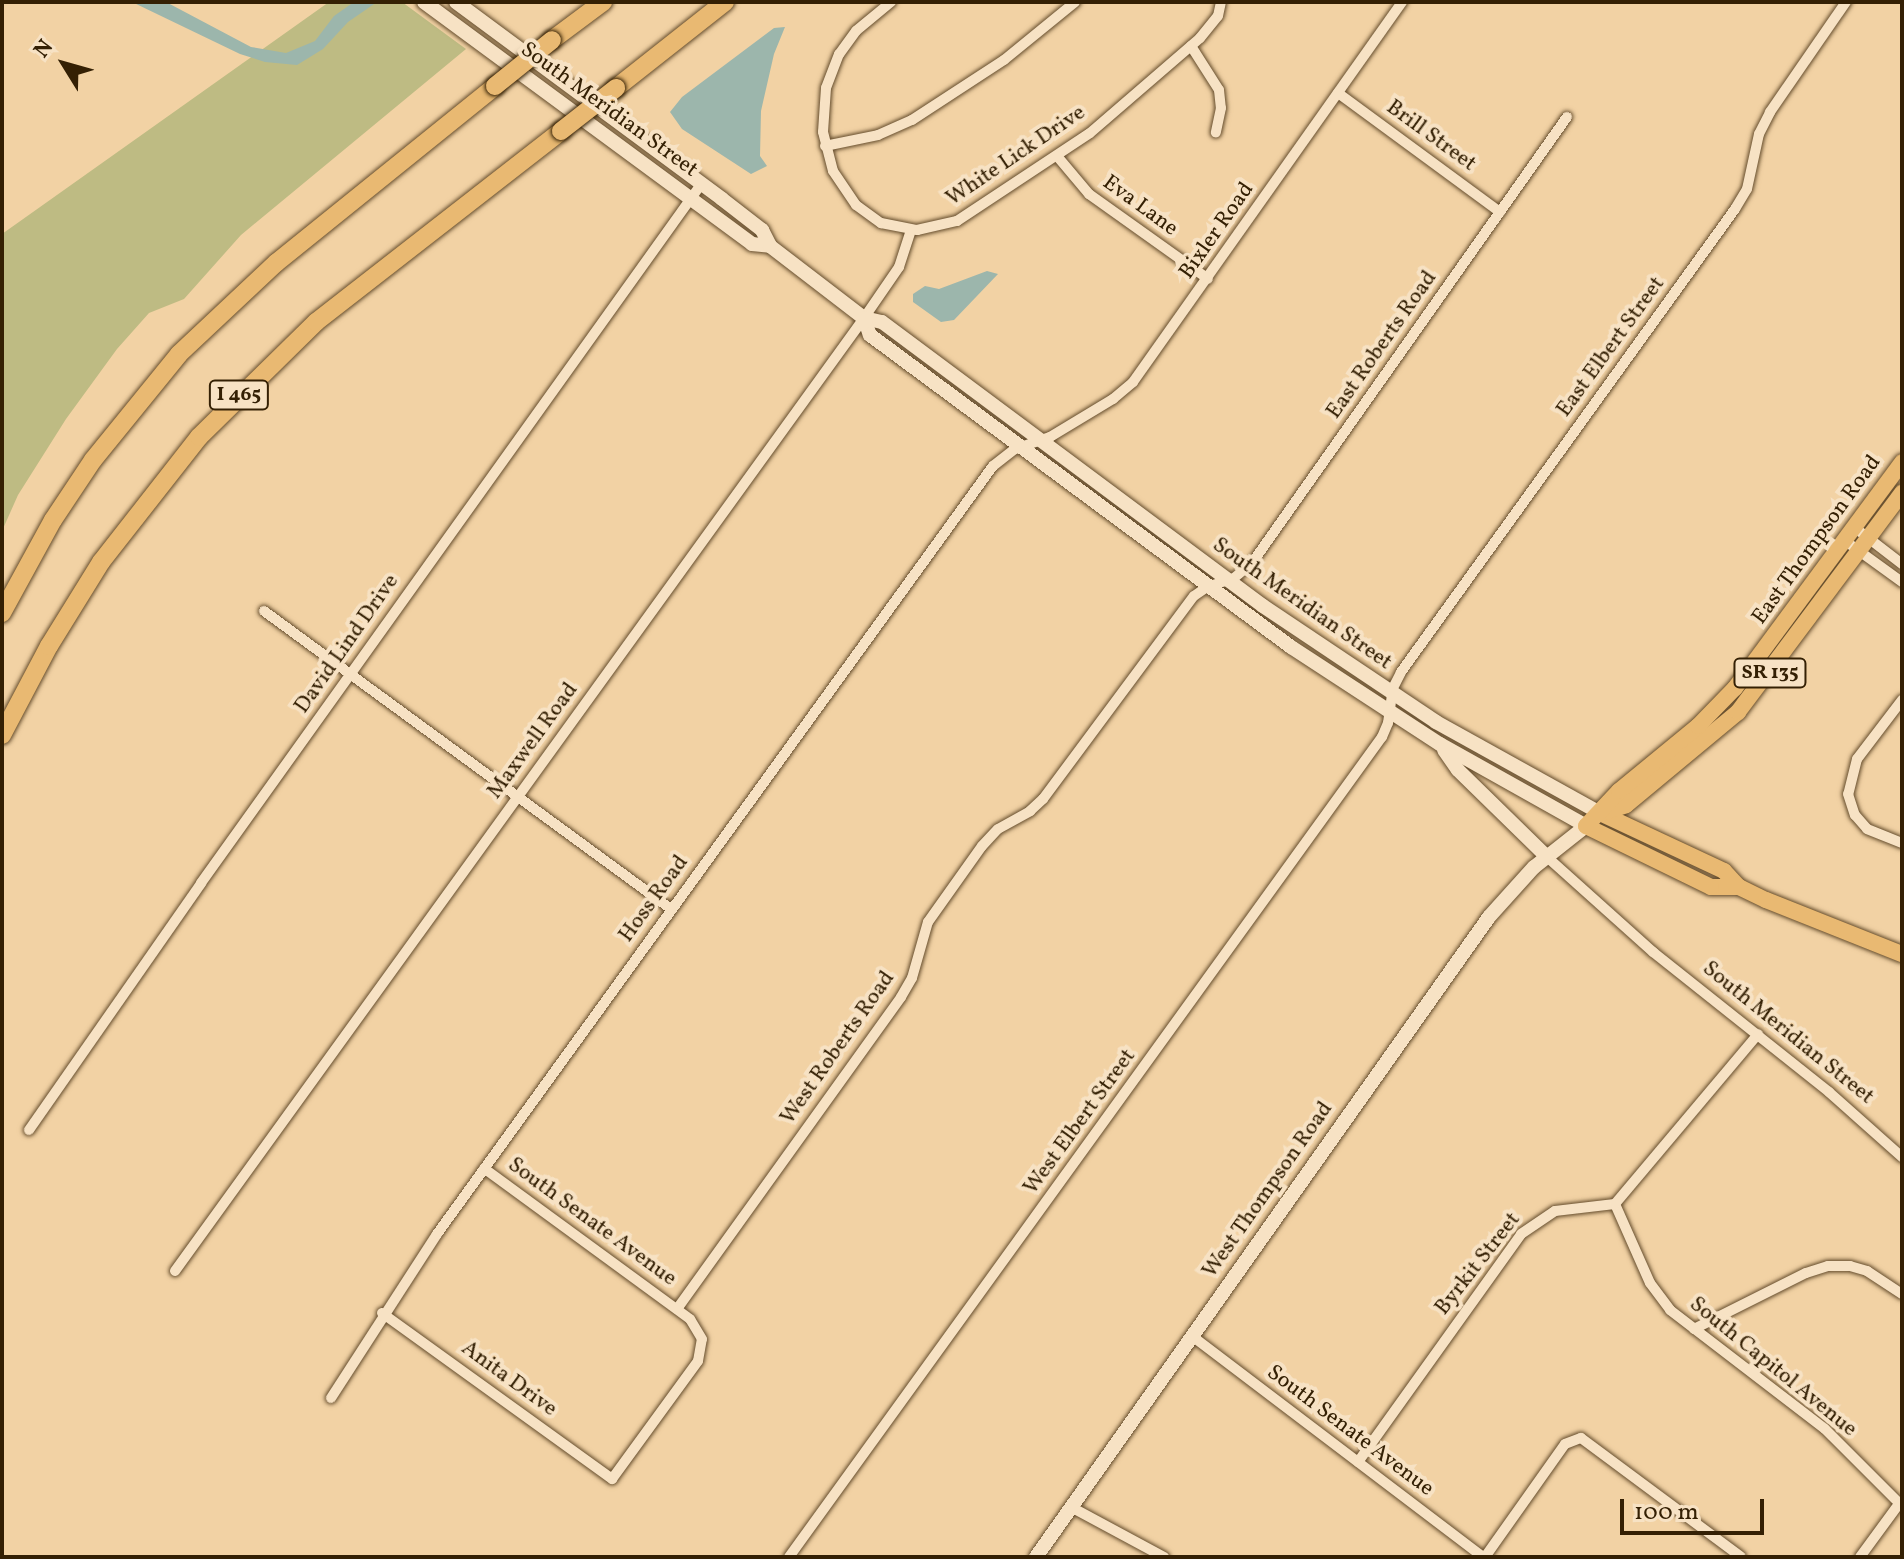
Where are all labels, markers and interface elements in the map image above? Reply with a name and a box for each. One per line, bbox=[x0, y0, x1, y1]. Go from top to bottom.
north arrow bbox=[24, 24, 104, 104]
text: N bbox=[27, 34, 62, 65]
street label: South Meridian Street bbox=[515, 37, 703, 183]
street label: Brill Street bbox=[1381, 95, 1481, 177]
street label: White Lick Drive bbox=[941, 100, 1091, 212]
street label: Eva Lane bbox=[1097, 170, 1183, 242]
street label: Bixler Road bbox=[1174, 178, 1260, 284]
street label: East Roberts Road bbox=[1321, 266, 1443, 424]
street label: East Elbert Street bbox=[1551, 272, 1671, 422]
road number: I 465 bbox=[207, 379, 271, 411]
street label: East Thompson Road bbox=[1747, 450, 1887, 630]
street label: South Meridian Street bbox=[1207, 532, 1397, 676]
street label: David Lind Drive bbox=[289, 569, 405, 719]
road number: SR 135 bbox=[1732, 657, 1808, 689]
street label: Maxwell Road bbox=[482, 678, 584, 804]
street label: Hoss Road bbox=[614, 850, 694, 948]
street label: South Meridian Street bbox=[1697, 956, 1879, 1110]
street label: West Roberts Road bbox=[775, 966, 901, 1130]
street label: West Elbert Street bbox=[1018, 1044, 1142, 1200]
street label: West Thompson Road bbox=[1197, 1096, 1339, 1284]
street label: South Senate Avenue bbox=[502, 1152, 682, 1292]
street label: Byrkit Street bbox=[1430, 1207, 1526, 1321]
street label: South Capitol Avenue bbox=[1684, 1291, 1862, 1443]
street label: Anita Drive bbox=[456, 1335, 562, 1423]
street label: South Senate Avenue bbox=[1261, 1360, 1439, 1502]
scale bar bbox=[1624, 1483, 1768, 1533]
text: 100 m bbox=[1634, 1496, 1699, 1530]

